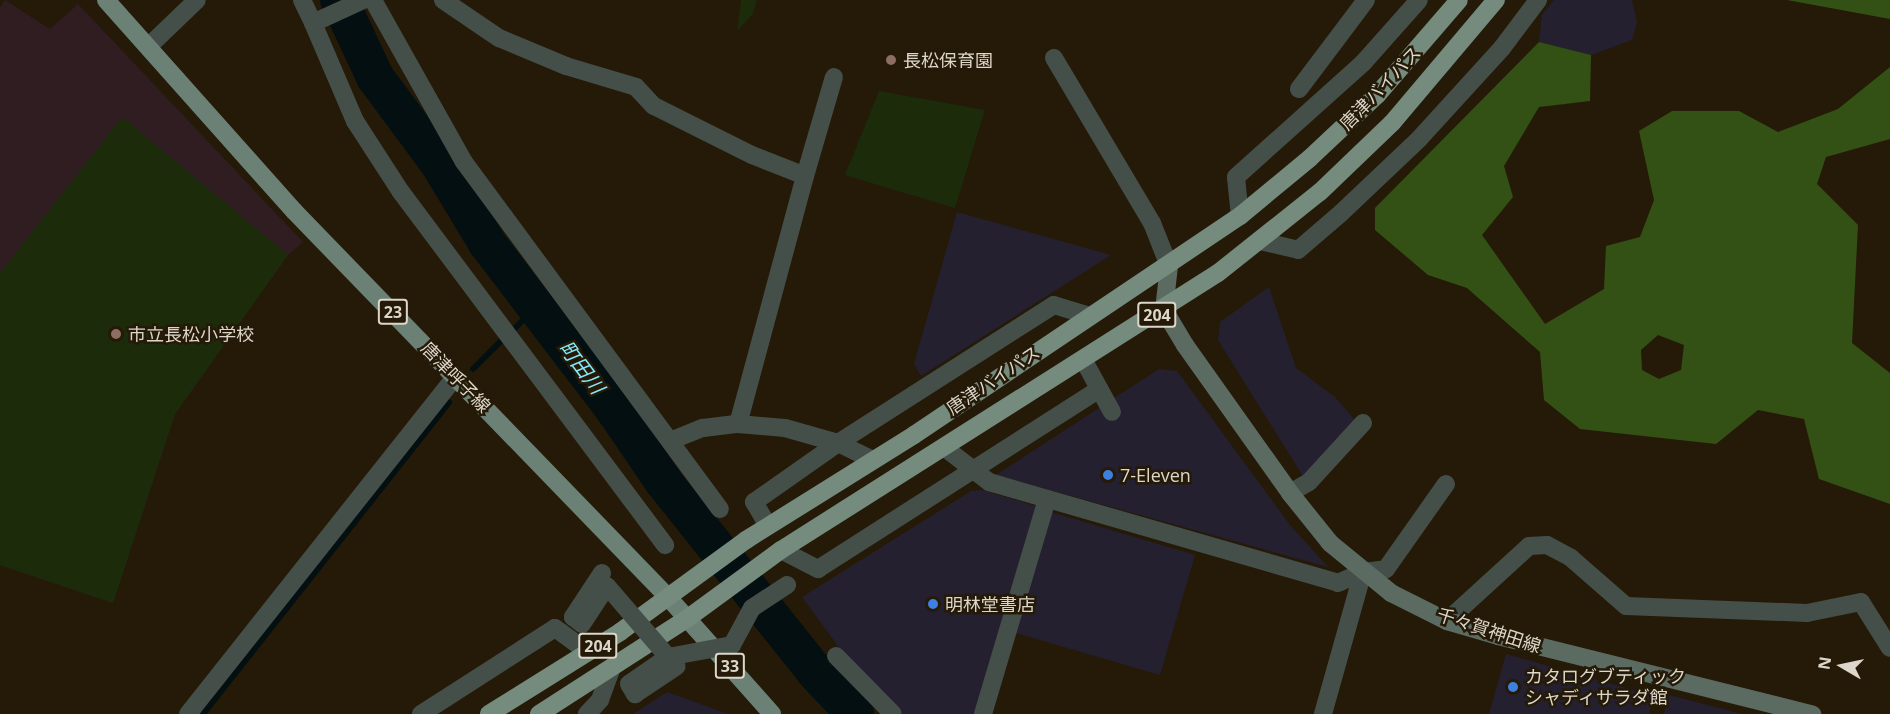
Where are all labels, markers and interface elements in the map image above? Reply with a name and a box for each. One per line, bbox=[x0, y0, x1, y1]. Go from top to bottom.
street label: 唐津バイパス bbox=[1335, 42, 1425, 134]
place label: 長松保育園 bbox=[903, 49, 993, 71]
marker: 長松保育園 bbox=[884, 53, 898, 67]
road number: 23 bbox=[376, 299, 410, 325]
road number: 204 bbox=[1136, 302, 1178, 328]
place label: 市立長松小学校 bbox=[128, 323, 254, 345]
marker: 市立長松小学校 bbox=[109, 327, 123, 341]
water label: 町田川 bbox=[554, 336, 610, 398]
street label: 唐津呼子線 bbox=[417, 337, 495, 417]
street label: 唐津バイパス bbox=[942, 341, 1044, 419]
place label: 7-Eleven bbox=[1120, 464, 1191, 486]
marker: 7-Eleven bbox=[1101, 468, 1115, 482]
place label: 明林堂書店 bbox=[945, 593, 1035, 615]
marker: 明林堂書店 bbox=[926, 597, 940, 611]
street label: 千々賀神田線 bbox=[1434, 603, 1544, 657]
road number: 204 bbox=[577, 633, 619, 659]
north arrow bbox=[1812, 636, 1872, 696]
road number: 33 bbox=[714, 653, 746, 679]
text: N bbox=[1812, 655, 1836, 671]
place label: カタログブティック シャディサラダ館 bbox=[1525, 666, 1687, 708]
marker: カタログブティック シャディサラダ館 bbox=[1506, 680, 1520, 694]

